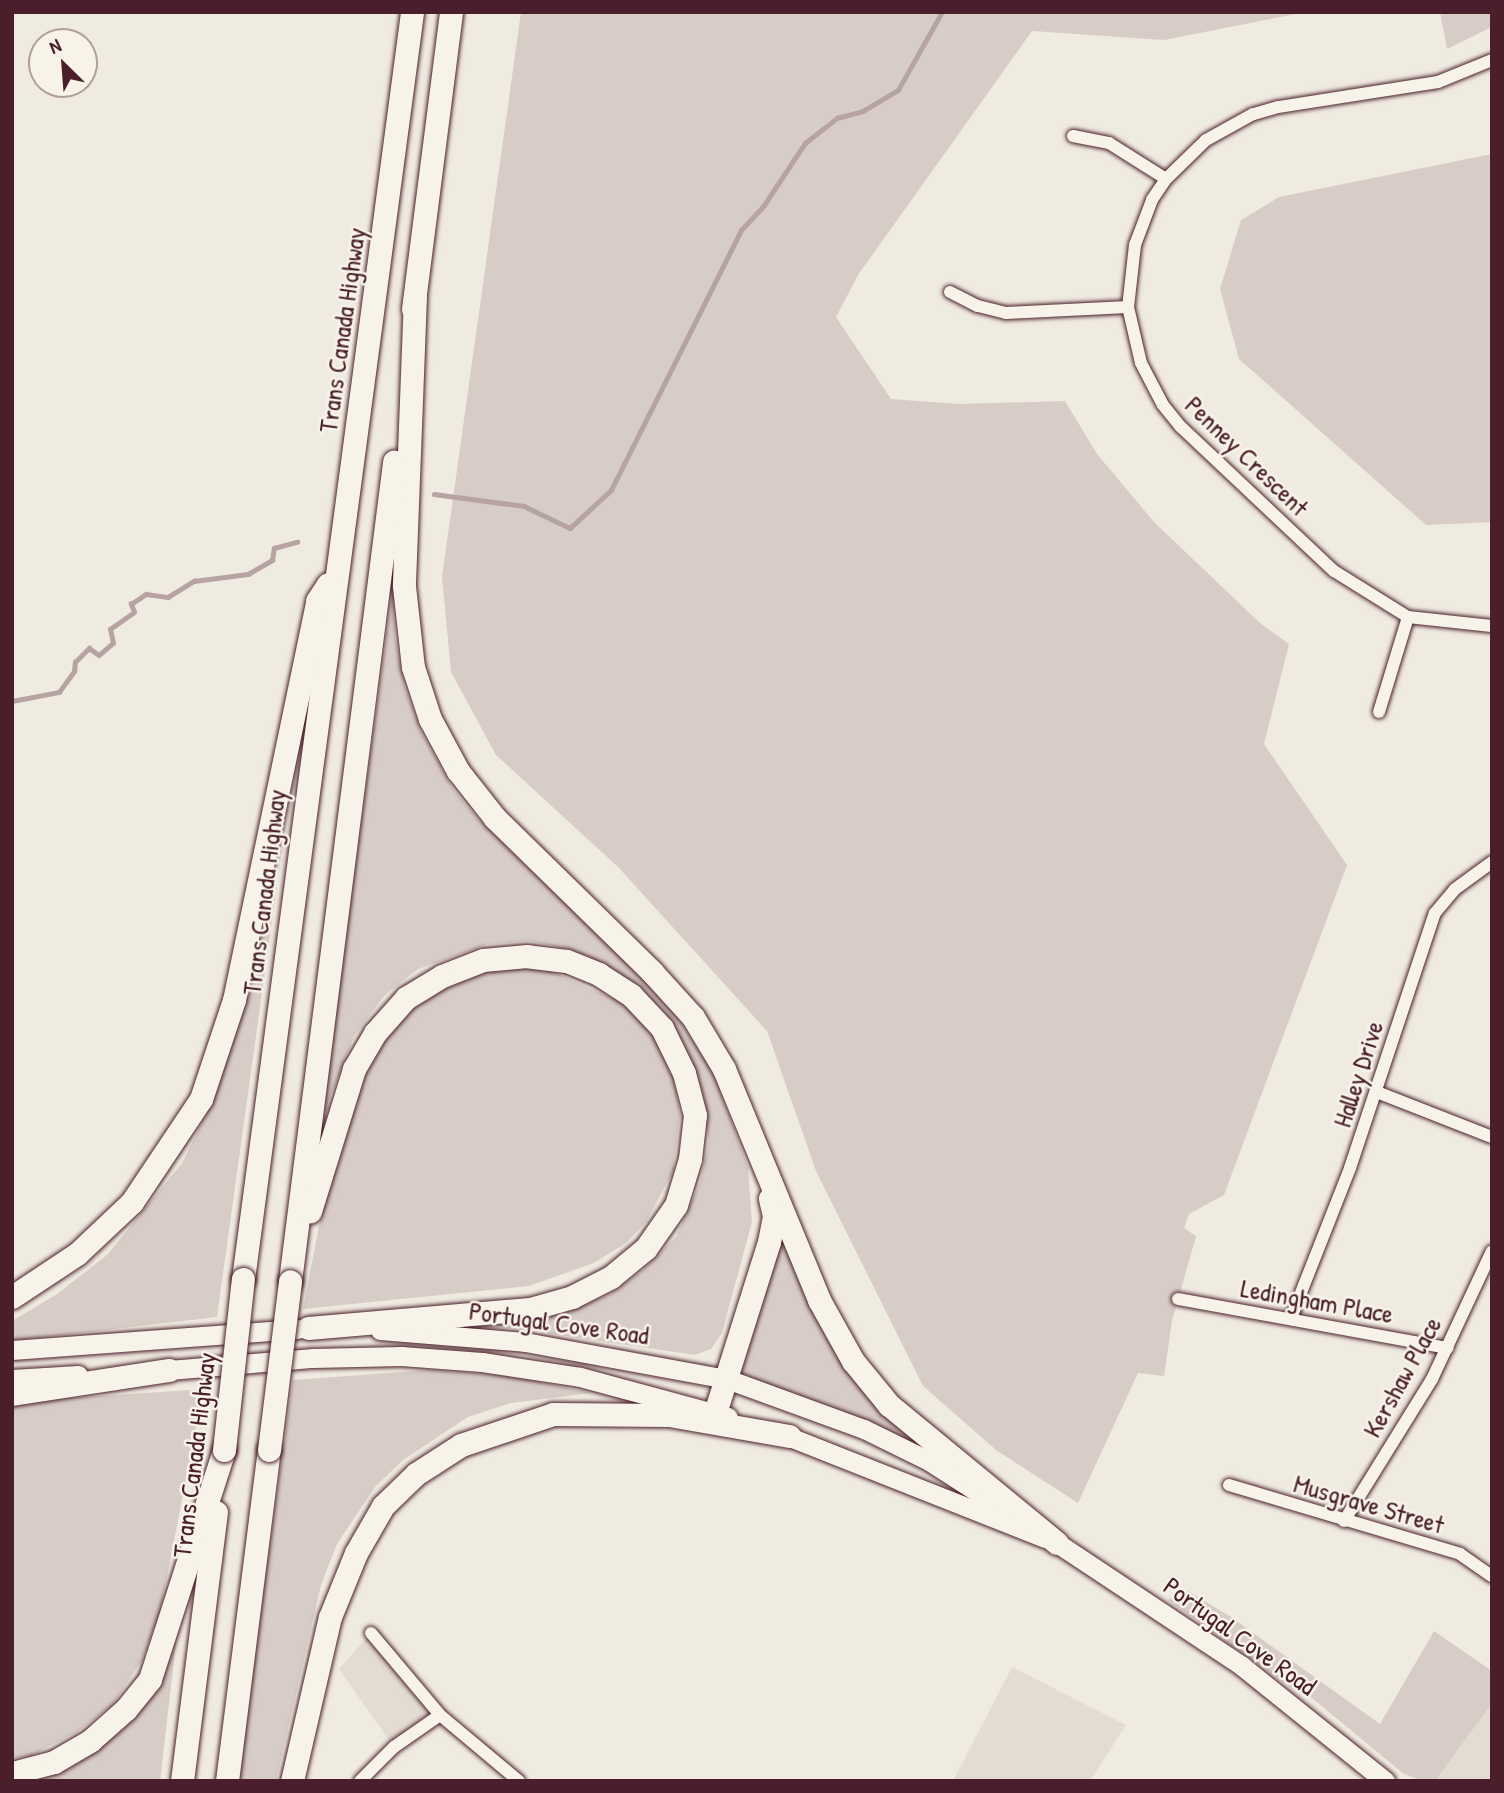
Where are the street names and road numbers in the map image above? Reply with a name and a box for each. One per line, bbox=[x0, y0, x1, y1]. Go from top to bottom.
street label: Trans Canada Highway bbox=[312, 226, 372, 434]
street label: Penney Crescent bbox=[1179, 389, 1315, 523]
street label: Trans Canada Highway bbox=[236, 788, 292, 996]
street label: Halley Drive bbox=[1326, 1017, 1390, 1131]
street label: Ledingham Place bbox=[1238, 1272, 1396, 1330]
street label: Portugal Cove Road bbox=[467, 1295, 651, 1351]
street label: Kershaw Place bbox=[1356, 1311, 1448, 1443]
street label: Trans Canada Highway bbox=[166, 1351, 222, 1559]
street label: Musgrave Street bbox=[1290, 1468, 1448, 1540]
street label: Portugal Cove Road bbox=[1158, 1570, 1322, 1702]

